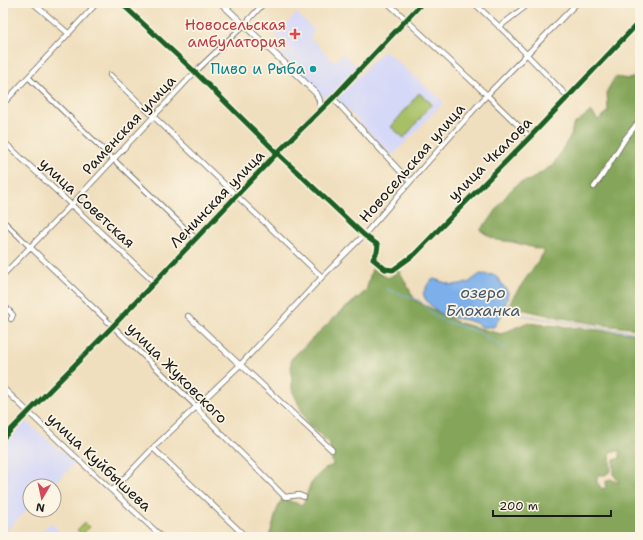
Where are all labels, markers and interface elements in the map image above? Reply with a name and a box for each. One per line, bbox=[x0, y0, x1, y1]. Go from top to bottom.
place label: Новосельская амбулатория bbox=[185, 15, 286, 52]
marker: Новосельская амбулатория bbox=[289, 28, 301, 40]
place label: Пиво и Рыба bbox=[210, 59, 306, 79]
marker: Пиво и Рыба bbox=[308, 64, 318, 74]
street label: Раменская улица bbox=[78, 70, 181, 179]
street label: Новосельская улица bbox=[355, 99, 470, 227]
street label: улица Чкалова bbox=[444, 112, 537, 205]
street label: Ленинская улица bbox=[165, 145, 269, 252]
street label: улица Советская bbox=[35, 153, 139, 253]
water label: озеро Блоханка bbox=[446, 282, 521, 321]
street label: улица Жуковского bbox=[122, 318, 232, 428]
street label: улица Куйбышева bbox=[42, 408, 156, 516]
north arrow bbox=[22, 478, 62, 518]
scale bar bbox=[493, 492, 611, 518]
text: 200 m bbox=[499, 498, 538, 514]
text: N bbox=[35, 499, 46, 515]

